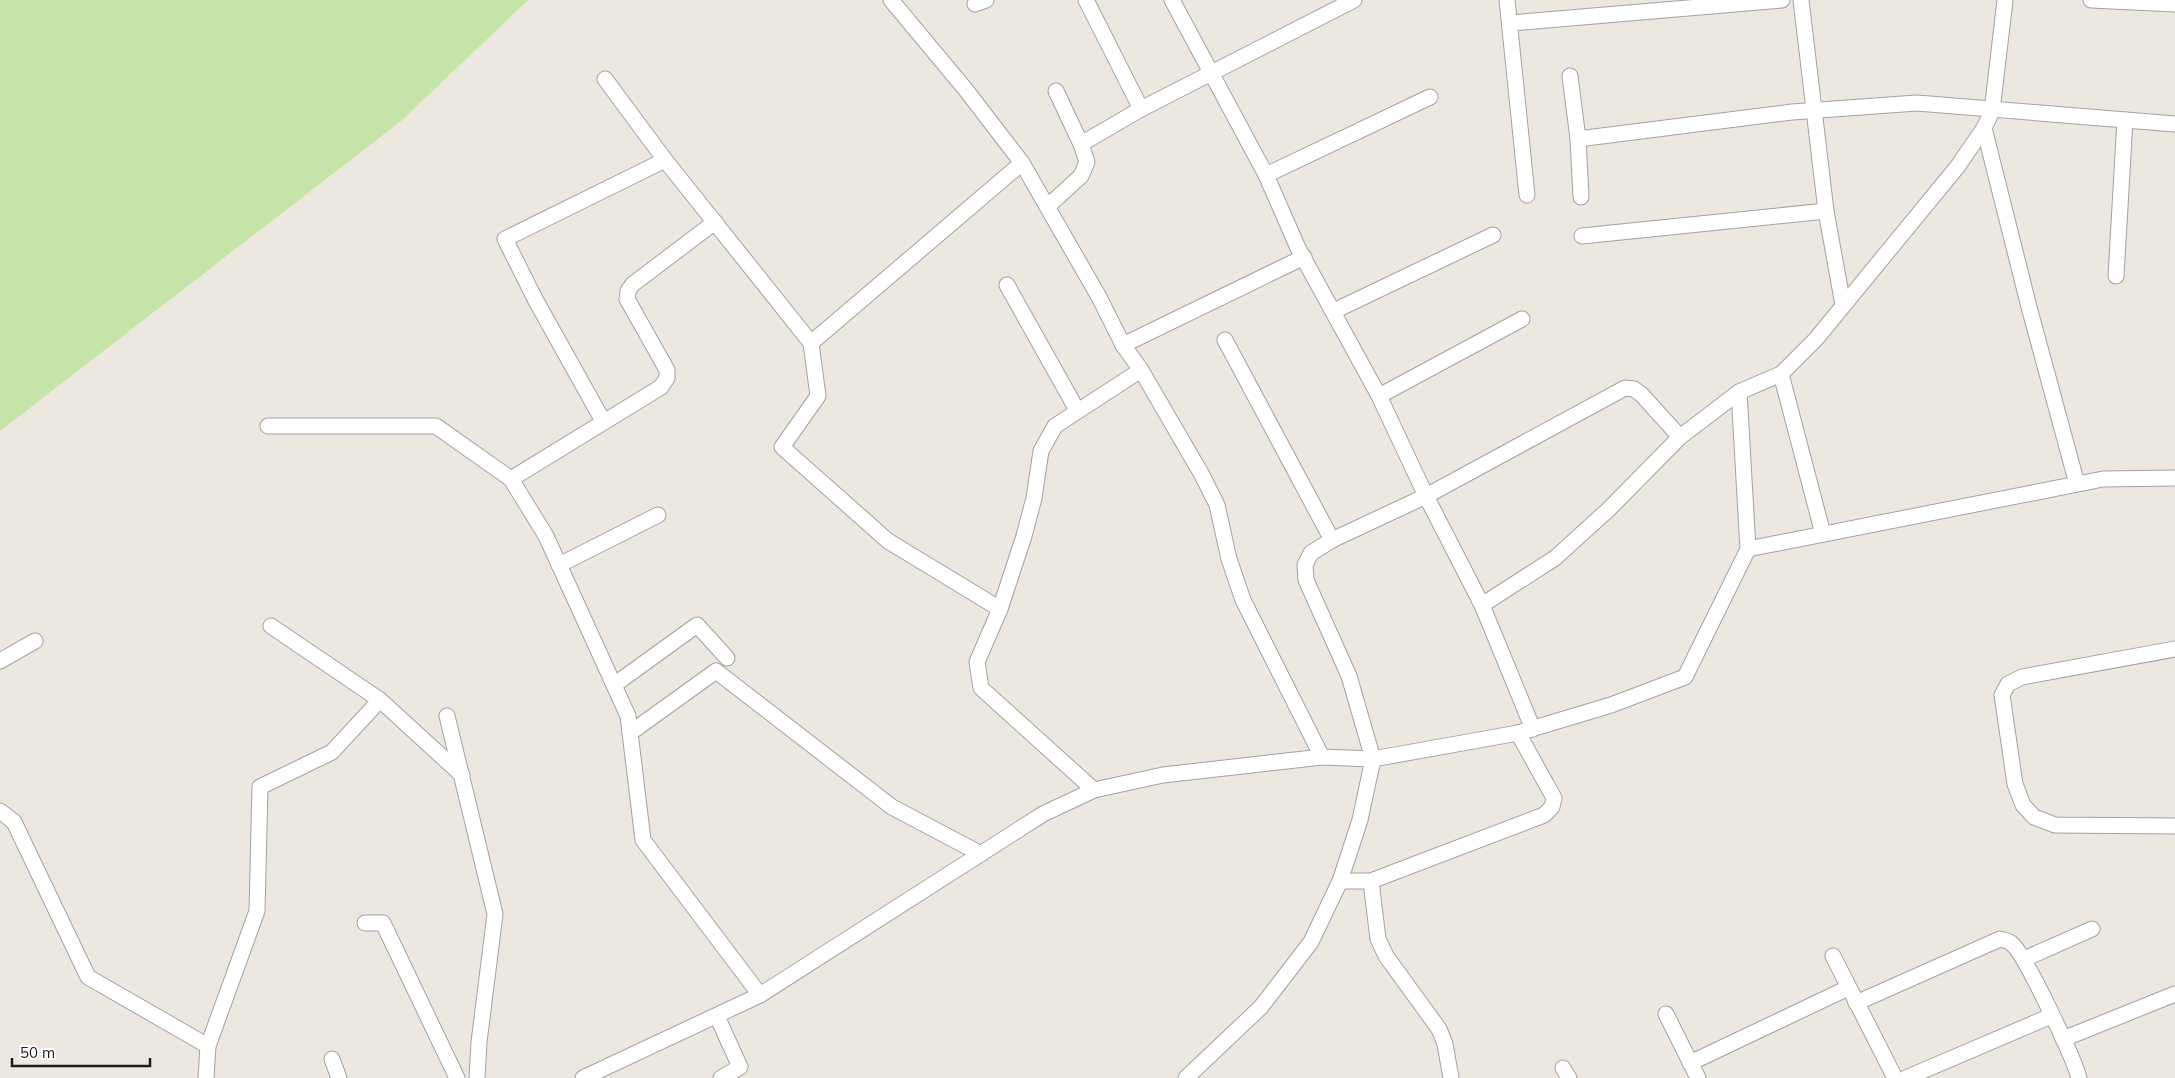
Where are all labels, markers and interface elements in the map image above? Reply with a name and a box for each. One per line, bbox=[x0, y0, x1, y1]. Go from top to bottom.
scale bar bbox=[12, 1036, 150, 1068]
text: 50 m bbox=[20, 1043, 55, 1062]

